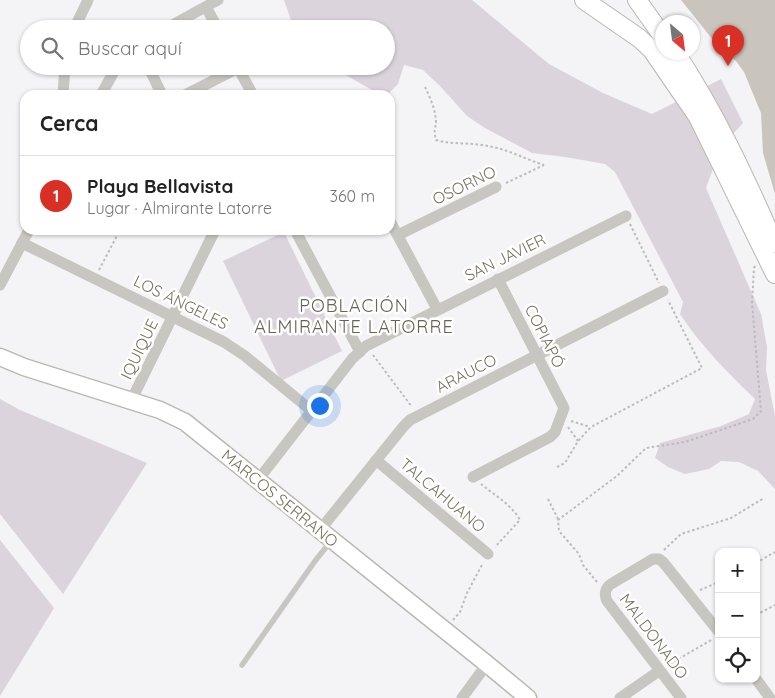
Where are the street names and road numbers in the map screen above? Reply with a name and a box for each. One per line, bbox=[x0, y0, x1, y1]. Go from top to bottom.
street label: OSORNO bbox=[429, 161, 499, 209]
street label: SAN JAVIER bbox=[461, 229, 549, 285]
street label: LOS ÁNGELES bbox=[130, 270, 232, 334]
street label: COPIAPÓ bbox=[521, 301, 569, 371]
street label: IQUIQUE bbox=[116, 316, 162, 382]
street label: ARAUCO bbox=[432, 349, 500, 397]
street label: MARCOS SERRANO bbox=[218, 445, 342, 551]
street label: TALCAHUANO bbox=[396, 453, 490, 537]
street label: MALDONADO bbox=[615, 589, 693, 683]

